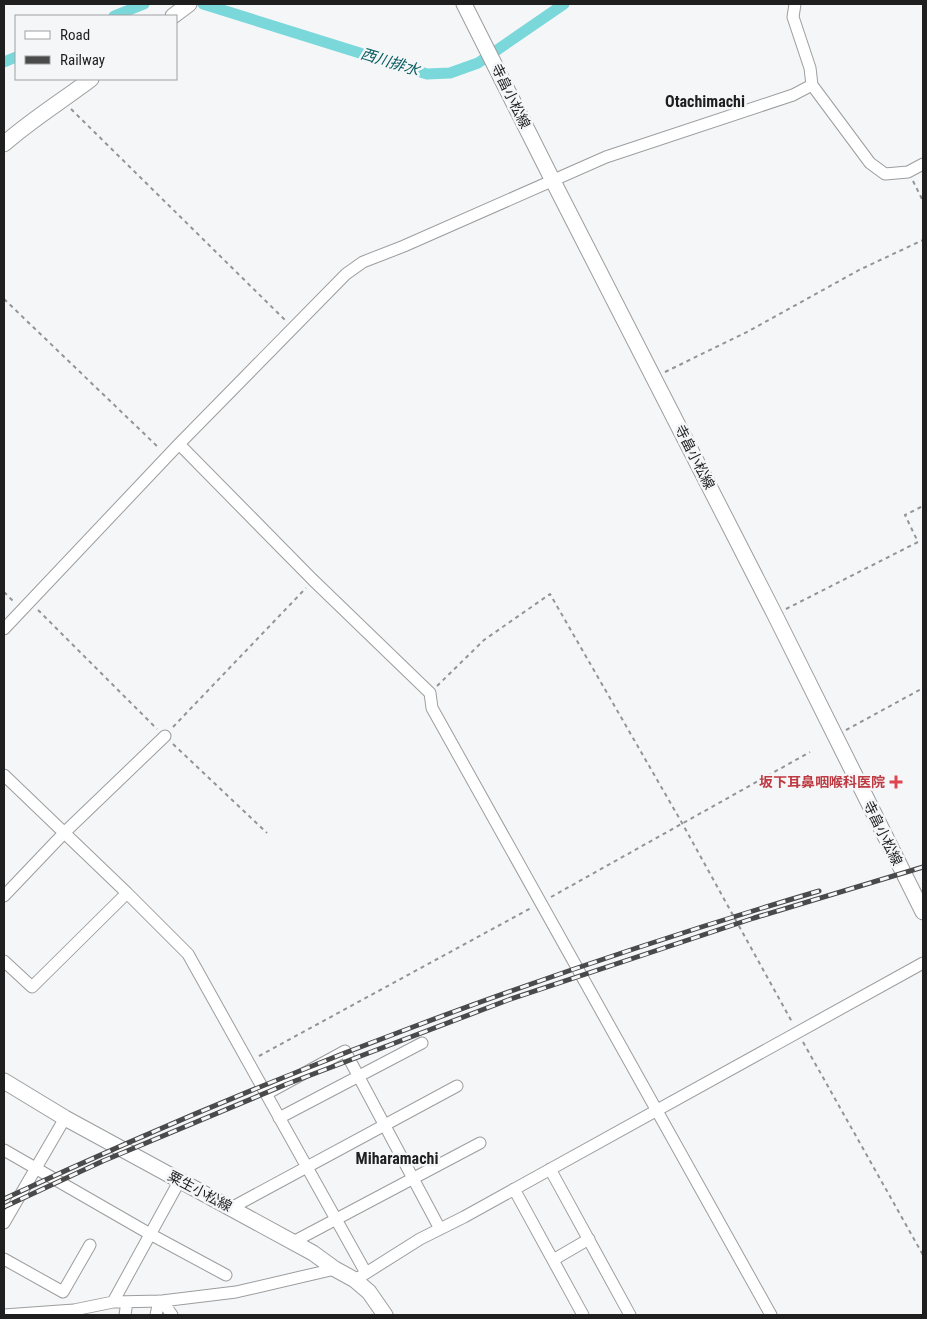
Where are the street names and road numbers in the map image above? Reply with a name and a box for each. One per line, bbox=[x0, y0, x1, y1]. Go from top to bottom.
street label: 寺畠小松線 bbox=[488, 61, 534, 131]
street label: 寺畠小松線 bbox=[672, 422, 718, 492]
street label: 寺畠小松線 bbox=[860, 798, 906, 868]
street label: 粟生小松線 bbox=[165, 1168, 235, 1214]

